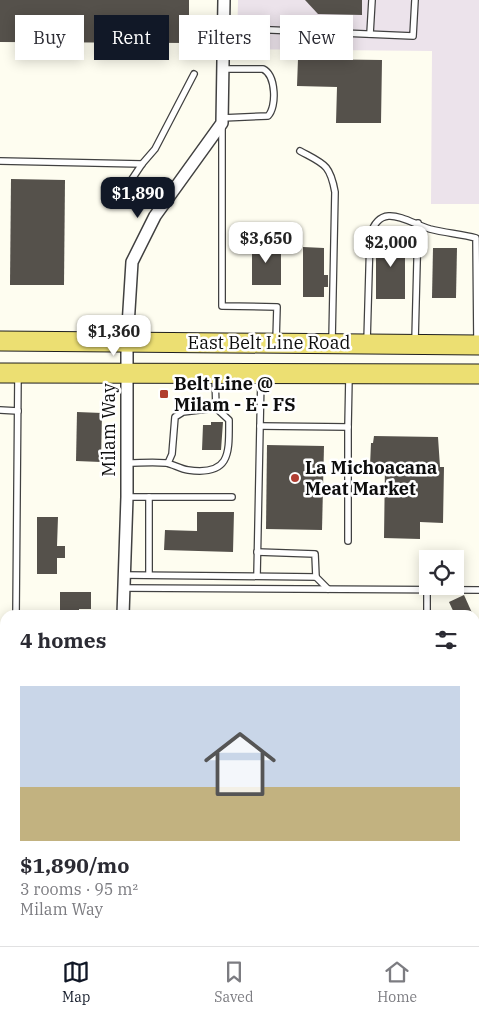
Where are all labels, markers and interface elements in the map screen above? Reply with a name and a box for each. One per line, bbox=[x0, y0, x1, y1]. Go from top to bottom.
chip: Buy bbox=[15, 15, 84, 60]
chip: Rent bbox=[94, 15, 169, 60]
chip: Filters bbox=[179, 15, 270, 60]
chip: New bbox=[280, 15, 353, 60]
pin: $1,890 bbox=[97, 176, 179, 219]
text: $1,890 bbox=[112, 183, 164, 203]
pin: $3,650 bbox=[225, 222, 307, 264]
pin: $2,000 bbox=[350, 226, 432, 268]
text: $3,650 bbox=[240, 228, 292, 248]
text: $2,000 bbox=[365, 232, 417, 252]
pin: $1,360 bbox=[73, 314, 155, 357]
text: $1,360 bbox=[88, 321, 140, 341]
street label: East Belt Line Road bbox=[188, 331, 350, 354]
place label: Belt Line @ Milam - E - FS bbox=[174, 372, 295, 416]
street label: Milam Way bbox=[97, 383, 120, 477]
marker: Belt Line @ Milam - E - FS bbox=[158, 388, 170, 400]
place label: La Michoacana Meat Market bbox=[305, 456, 437, 500]
marker: La Michoacana Meat Market bbox=[289, 472, 301, 484]
map controls bbox=[419, 550, 464, 595]
button: locate bbox=[419, 550, 464, 595]
text: 4 homes bbox=[20, 626, 106, 654]
icon: filters bbox=[432, 626, 460, 654]
icon: home bbox=[195, 719, 285, 809]
text: $1,890/mo bbox=[20, 851, 129, 879]
text: 3 rooms · 95 m² bbox=[20, 879, 138, 899]
text: Milam Way bbox=[20, 899, 103, 919]
tab: Map bbox=[62, 958, 90, 1006]
tab: Saved bbox=[214, 958, 253, 1006]
tab: Home bbox=[377, 958, 417, 1006]

